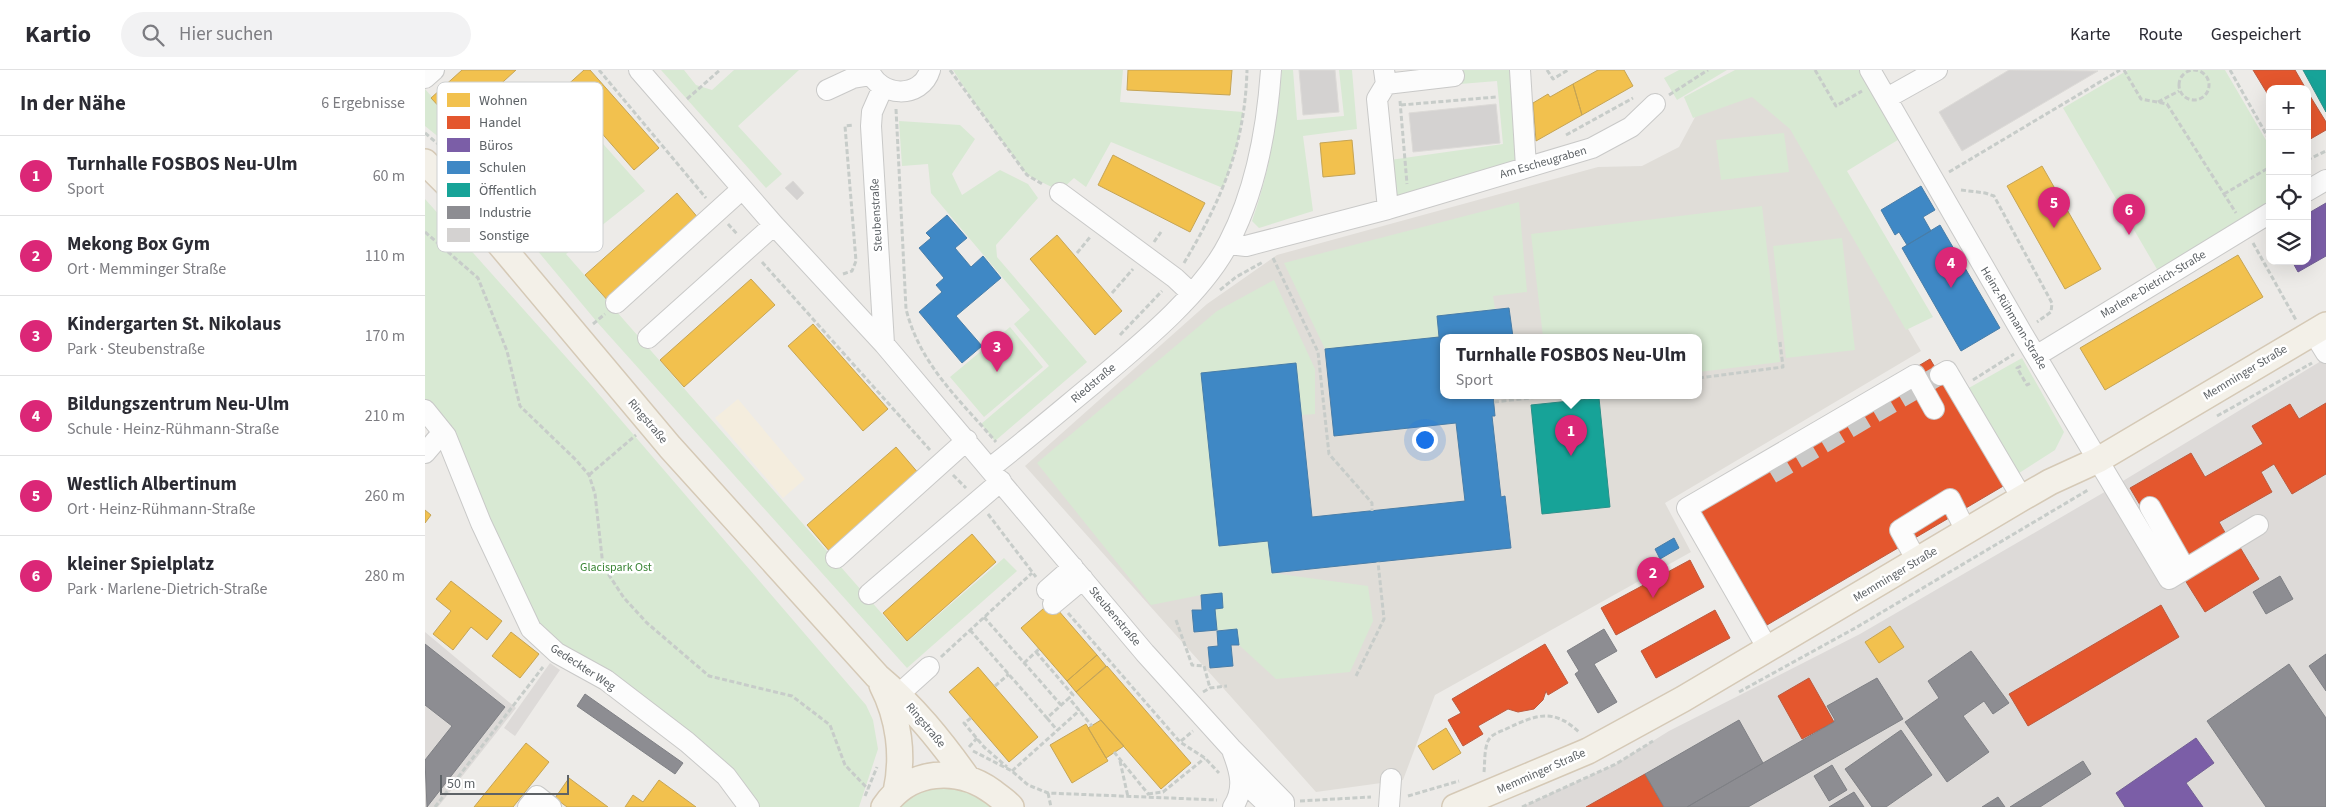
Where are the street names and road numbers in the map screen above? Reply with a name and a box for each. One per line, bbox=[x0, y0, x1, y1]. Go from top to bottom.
street label: Am Escheugraben bbox=[1498, 142, 1589, 183]
street label: Steubenstraße bbox=[866, 178, 887, 252]
street label: Marlene-Dietrich-Straße bbox=[2097, 246, 2209, 323]
street label: Heinz-Rühmann-Straße bbox=[1976, 264, 2051, 373]
street label: Memminger Straße bbox=[2200, 341, 2291, 404]
street label: Riedstraße bbox=[1067, 359, 1120, 407]
street label: Ringstraße bbox=[624, 395, 672, 448]
street label: Memminger Straße bbox=[1850, 543, 1941, 606]
street label: Steubenstraße bbox=[1085, 583, 1145, 650]
street label: Gedeckter Weg bbox=[547, 640, 619, 695]
street label: Ringstraße bbox=[902, 699, 950, 752]
street label: Memminger Straße bbox=[1494, 744, 1588, 799]

